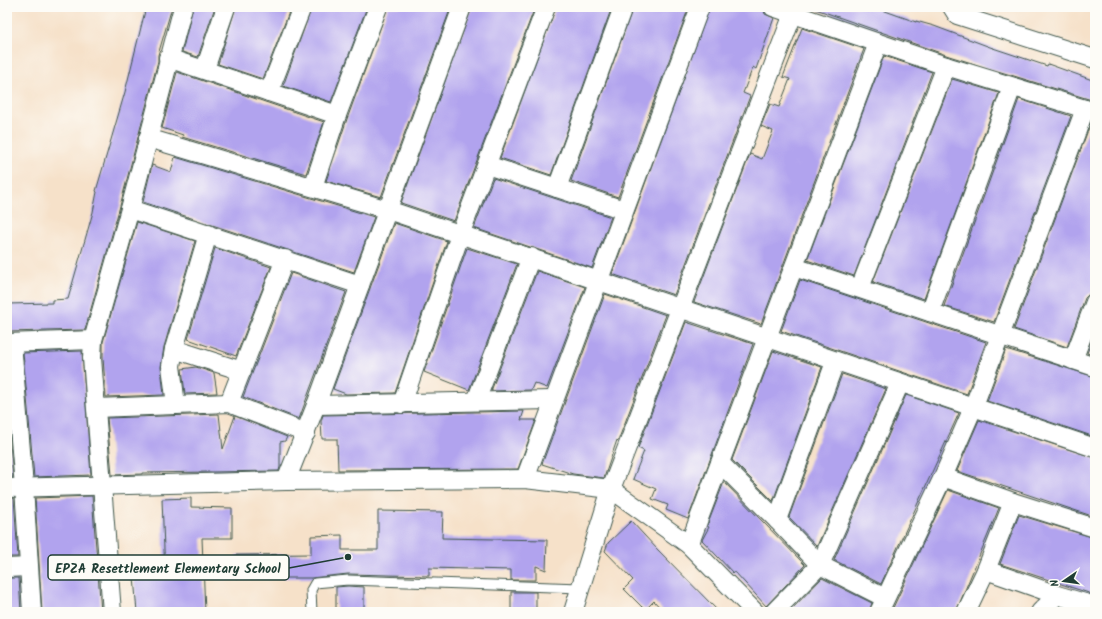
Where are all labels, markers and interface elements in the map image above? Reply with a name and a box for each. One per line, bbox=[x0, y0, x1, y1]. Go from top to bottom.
callout: EPZA Resettlement Elementary School bbox=[48, 555, 289, 580]
text: EPZA Resettlement Elementary School bbox=[55, 559, 281, 580]
north arrow bbox=[1044, 561, 1084, 601]
text: N bbox=[1046, 578, 1065, 588]

